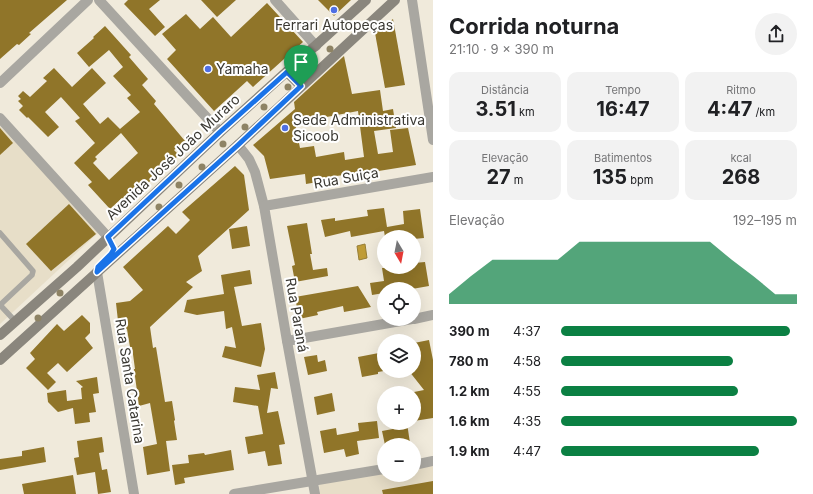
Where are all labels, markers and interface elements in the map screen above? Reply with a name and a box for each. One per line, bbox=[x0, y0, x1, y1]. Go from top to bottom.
marker: Ferrari Autopeças bbox=[329, 5, 339, 15]
text: Corrida noturna bbox=[449, 13, 619, 39]
button: share bbox=[755, 13, 797, 55]
place label: Ferrari Autopeças bbox=[275, 16, 393, 33]
text: 21:10 · 9 × 390 m bbox=[449, 41, 554, 57]
pin bbox=[284, 45, 318, 86]
icon: arrive bbox=[290, 51, 312, 73]
place label: Yamaha bbox=[216, 60, 269, 77]
marker: Yamaha bbox=[203, 64, 213, 74]
text: Distância bbox=[481, 83, 529, 97]
text: Tempo bbox=[605, 83, 641, 97]
text: Ritmo bbox=[726, 83, 756, 97]
street label: Avenida José João Muraro bbox=[102, 90, 243, 223]
text: 3.51 bbox=[475, 97, 516, 121]
text: 16:47 bbox=[596, 97, 650, 121]
text: 4:47 bbox=[707, 97, 752, 121]
text: km bbox=[516, 105, 535, 119]
text: /km bbox=[752, 105, 775, 119]
place label: Sede Administrativa Sicoob bbox=[293, 111, 425, 144]
marker: Sede Administrativa Sicoob bbox=[280, 123, 290, 133]
text: Elevação bbox=[482, 151, 528, 165]
text: Batimentos bbox=[594, 151, 652, 165]
text: kcal bbox=[730, 151, 752, 165]
street label: Rua Suiça bbox=[312, 163, 380, 192]
text: 27 bbox=[487, 165, 511, 189]
text: 135 bbox=[593, 165, 627, 189]
text: 268 bbox=[722, 165, 760, 189]
text: m bbox=[511, 173, 523, 187]
text: bpm bbox=[627, 173, 653, 187]
text: Elevação bbox=[449, 212, 504, 228]
text: 192–195 m bbox=[733, 212, 797, 228]
north arrow bbox=[377, 230, 421, 274]
map controls bbox=[377, 230, 421, 482]
street label: Rua Paraná bbox=[283, 276, 312, 353]
button: locate bbox=[377, 282, 421, 326]
street label: Rua Santa Catarina bbox=[112, 317, 149, 445]
text: 390 m bbox=[449, 323, 490, 339]
text: 4:37 bbox=[513, 323, 541, 339]
button: layers bbox=[377, 334, 421, 378]
text: 780 m bbox=[449, 353, 489, 369]
text: 4:58 bbox=[513, 353, 541, 369]
text: 1.2 km bbox=[449, 383, 490, 399]
text: 4:55 bbox=[513, 383, 541, 399]
button: + bbox=[377, 386, 421, 430]
text: 1.6 km bbox=[449, 413, 490, 429]
text: 4:35 bbox=[513, 413, 541, 429]
button: − bbox=[377, 438, 421, 482]
text: 1.9 km bbox=[449, 443, 490, 459]
text: 4:47 bbox=[513, 443, 541, 459]

